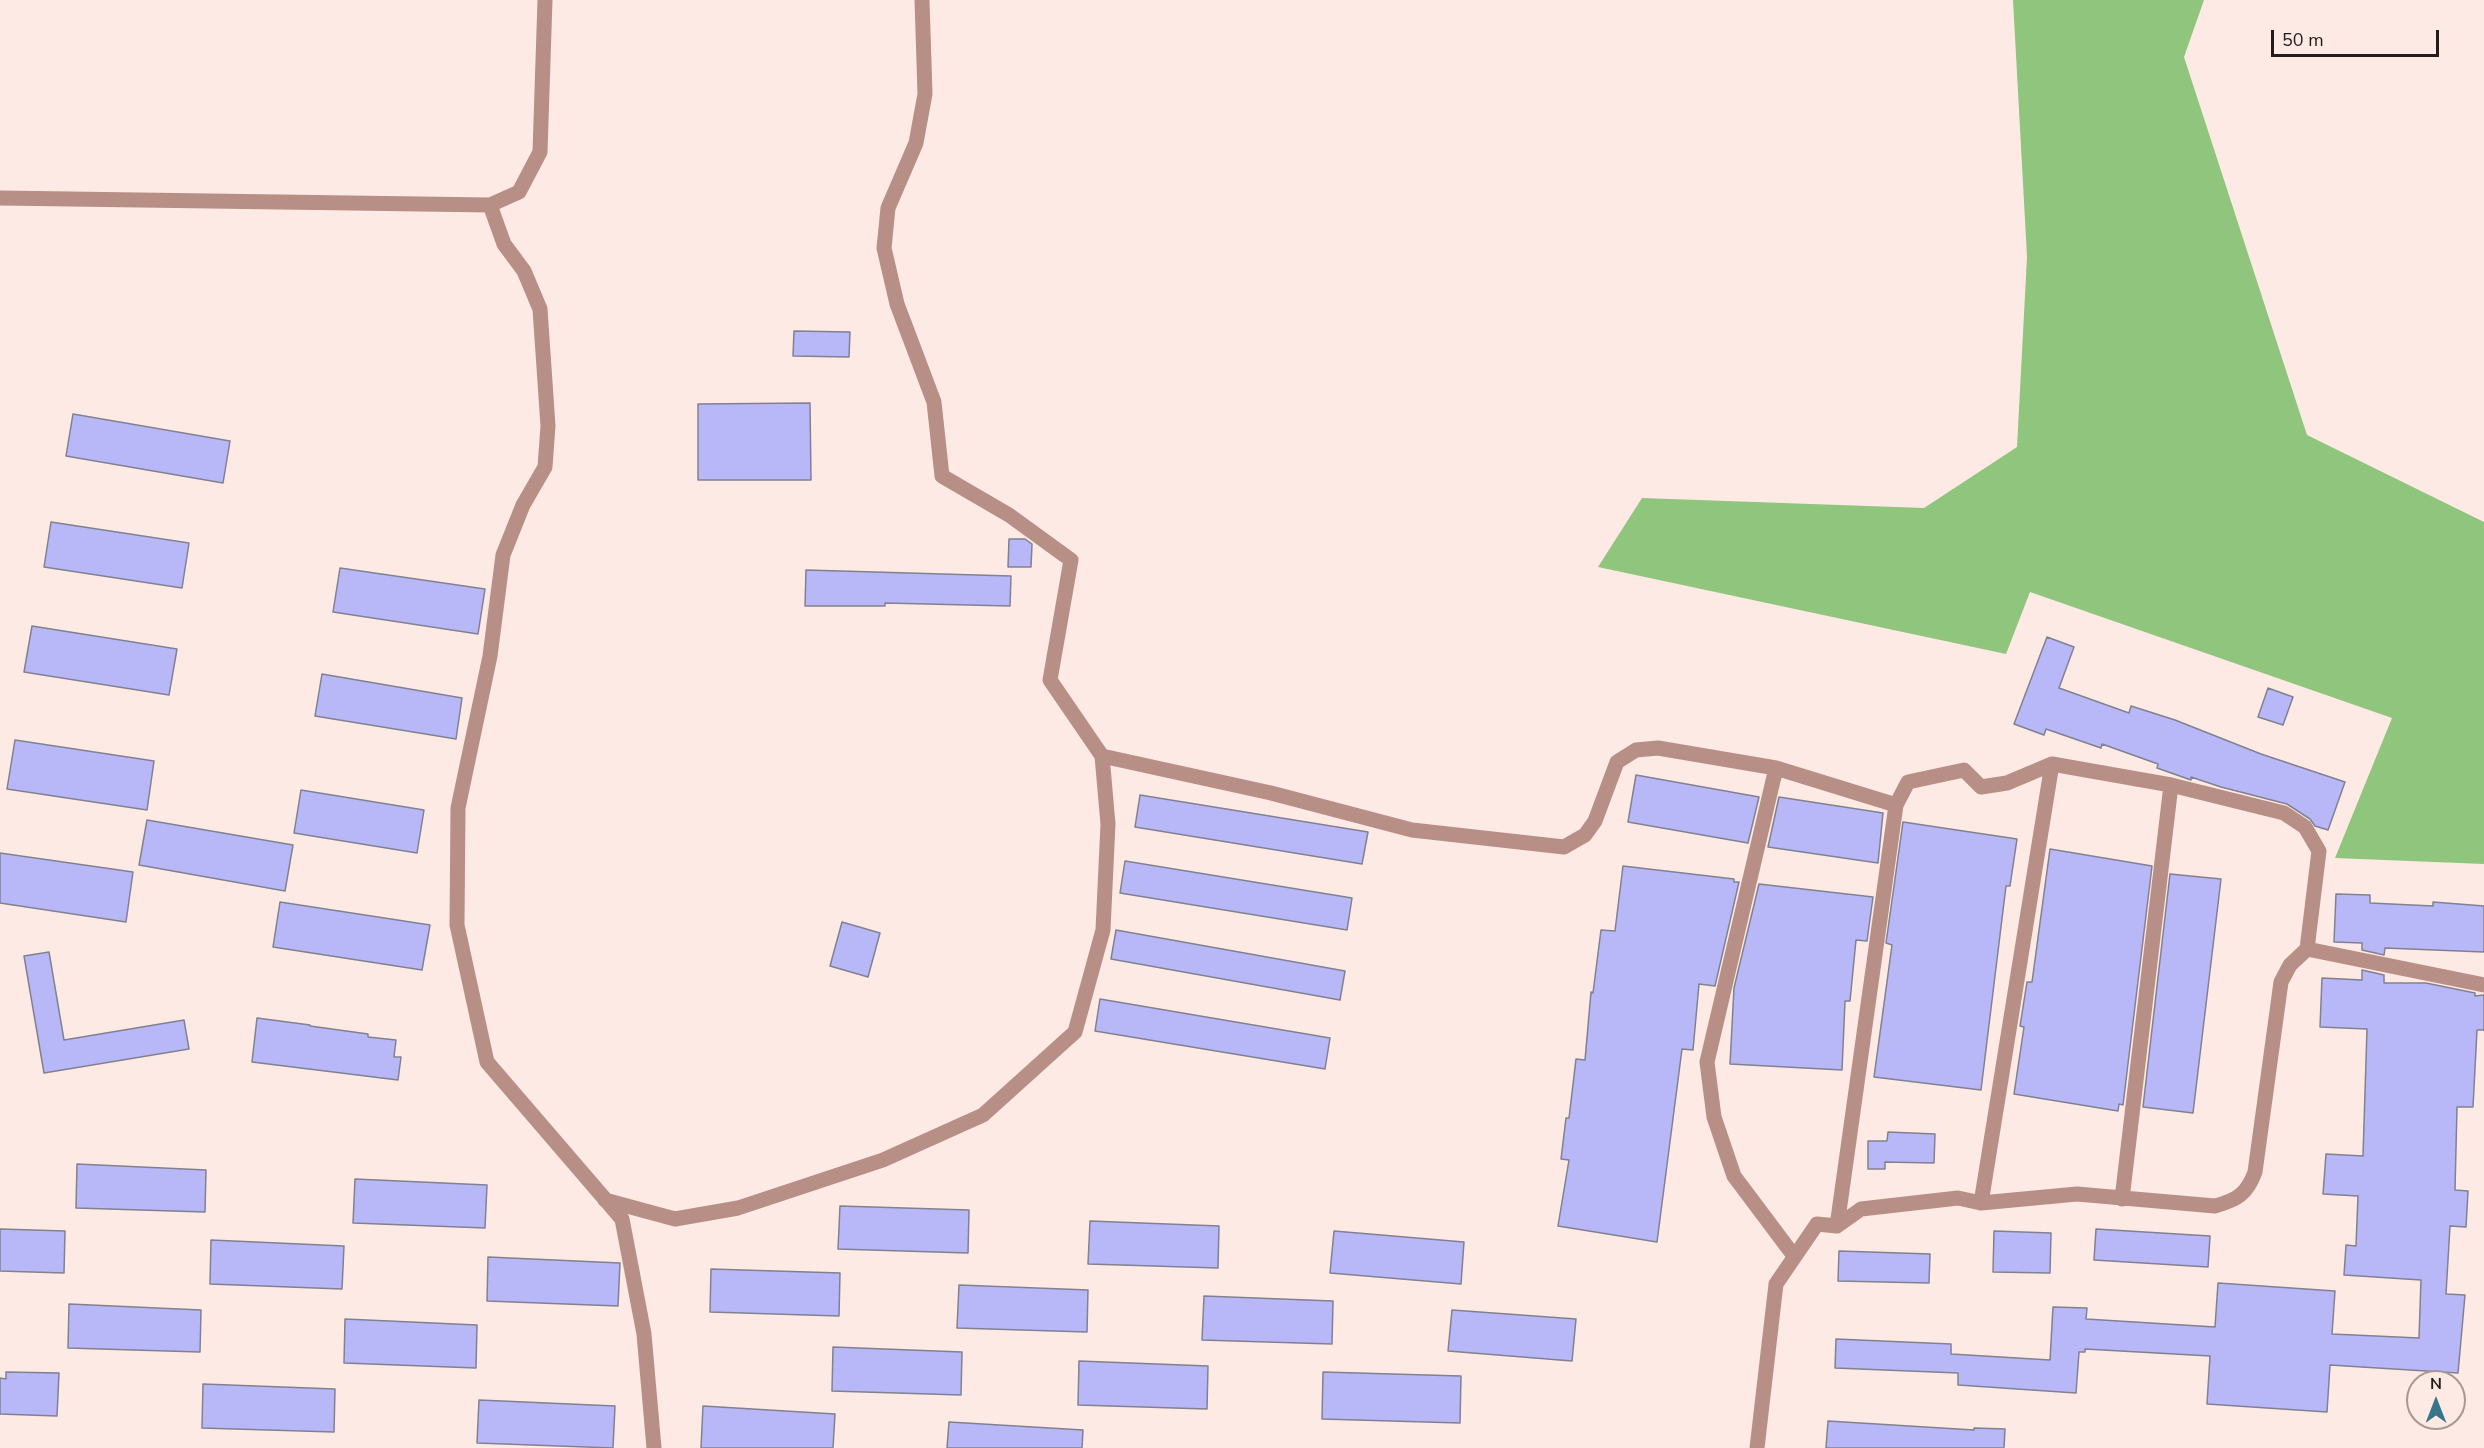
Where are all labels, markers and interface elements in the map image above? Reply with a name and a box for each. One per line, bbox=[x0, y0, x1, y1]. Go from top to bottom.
scale bar bbox=[2274, 18, 2442, 56]
text: 50 m bbox=[2282, 28, 2324, 52]
north arrow bbox=[2406, 1370, 2466, 1430]
text: N bbox=[2430, 1373, 2442, 1395]

